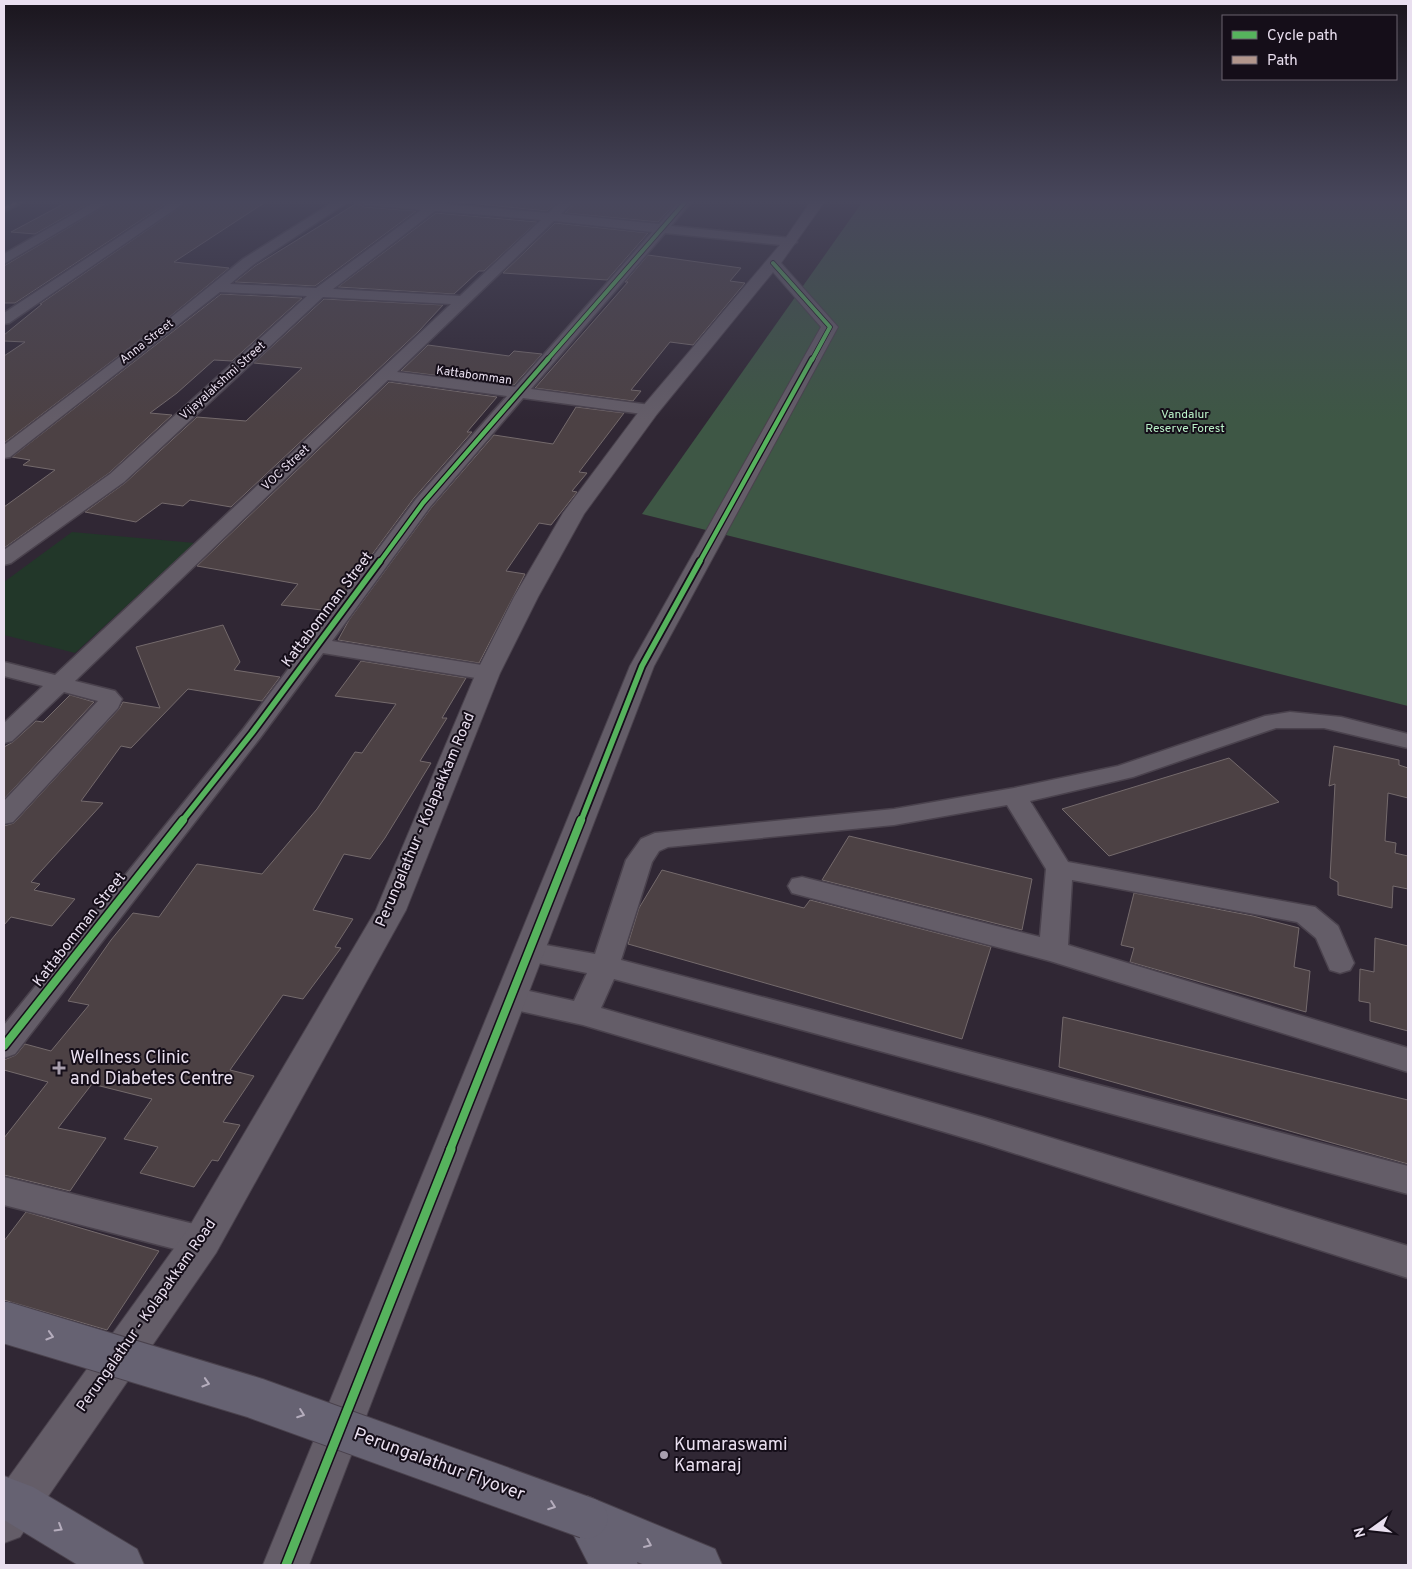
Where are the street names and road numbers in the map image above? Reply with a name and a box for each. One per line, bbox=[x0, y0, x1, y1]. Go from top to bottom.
street label: Anna Street bbox=[117, 316, 177, 368]
street label: Vijayalakshmi Street bbox=[177, 338, 269, 424]
street label: Kattabomman bbox=[435, 363, 513, 389]
street label: VOC Street bbox=[259, 442, 313, 494]
street label: Kattabomman Street bbox=[278, 548, 378, 672]
street label: Perungalathur - Kolapakkam Road bbox=[372, 710, 480, 930]
street label: Kattabomman Street bbox=[29, 869, 131, 991]
street label: Perungalathur - Kolapakkam Road bbox=[73, 1216, 221, 1416]
street label: Perungalathur Flyover bbox=[350, 1423, 528, 1507]

